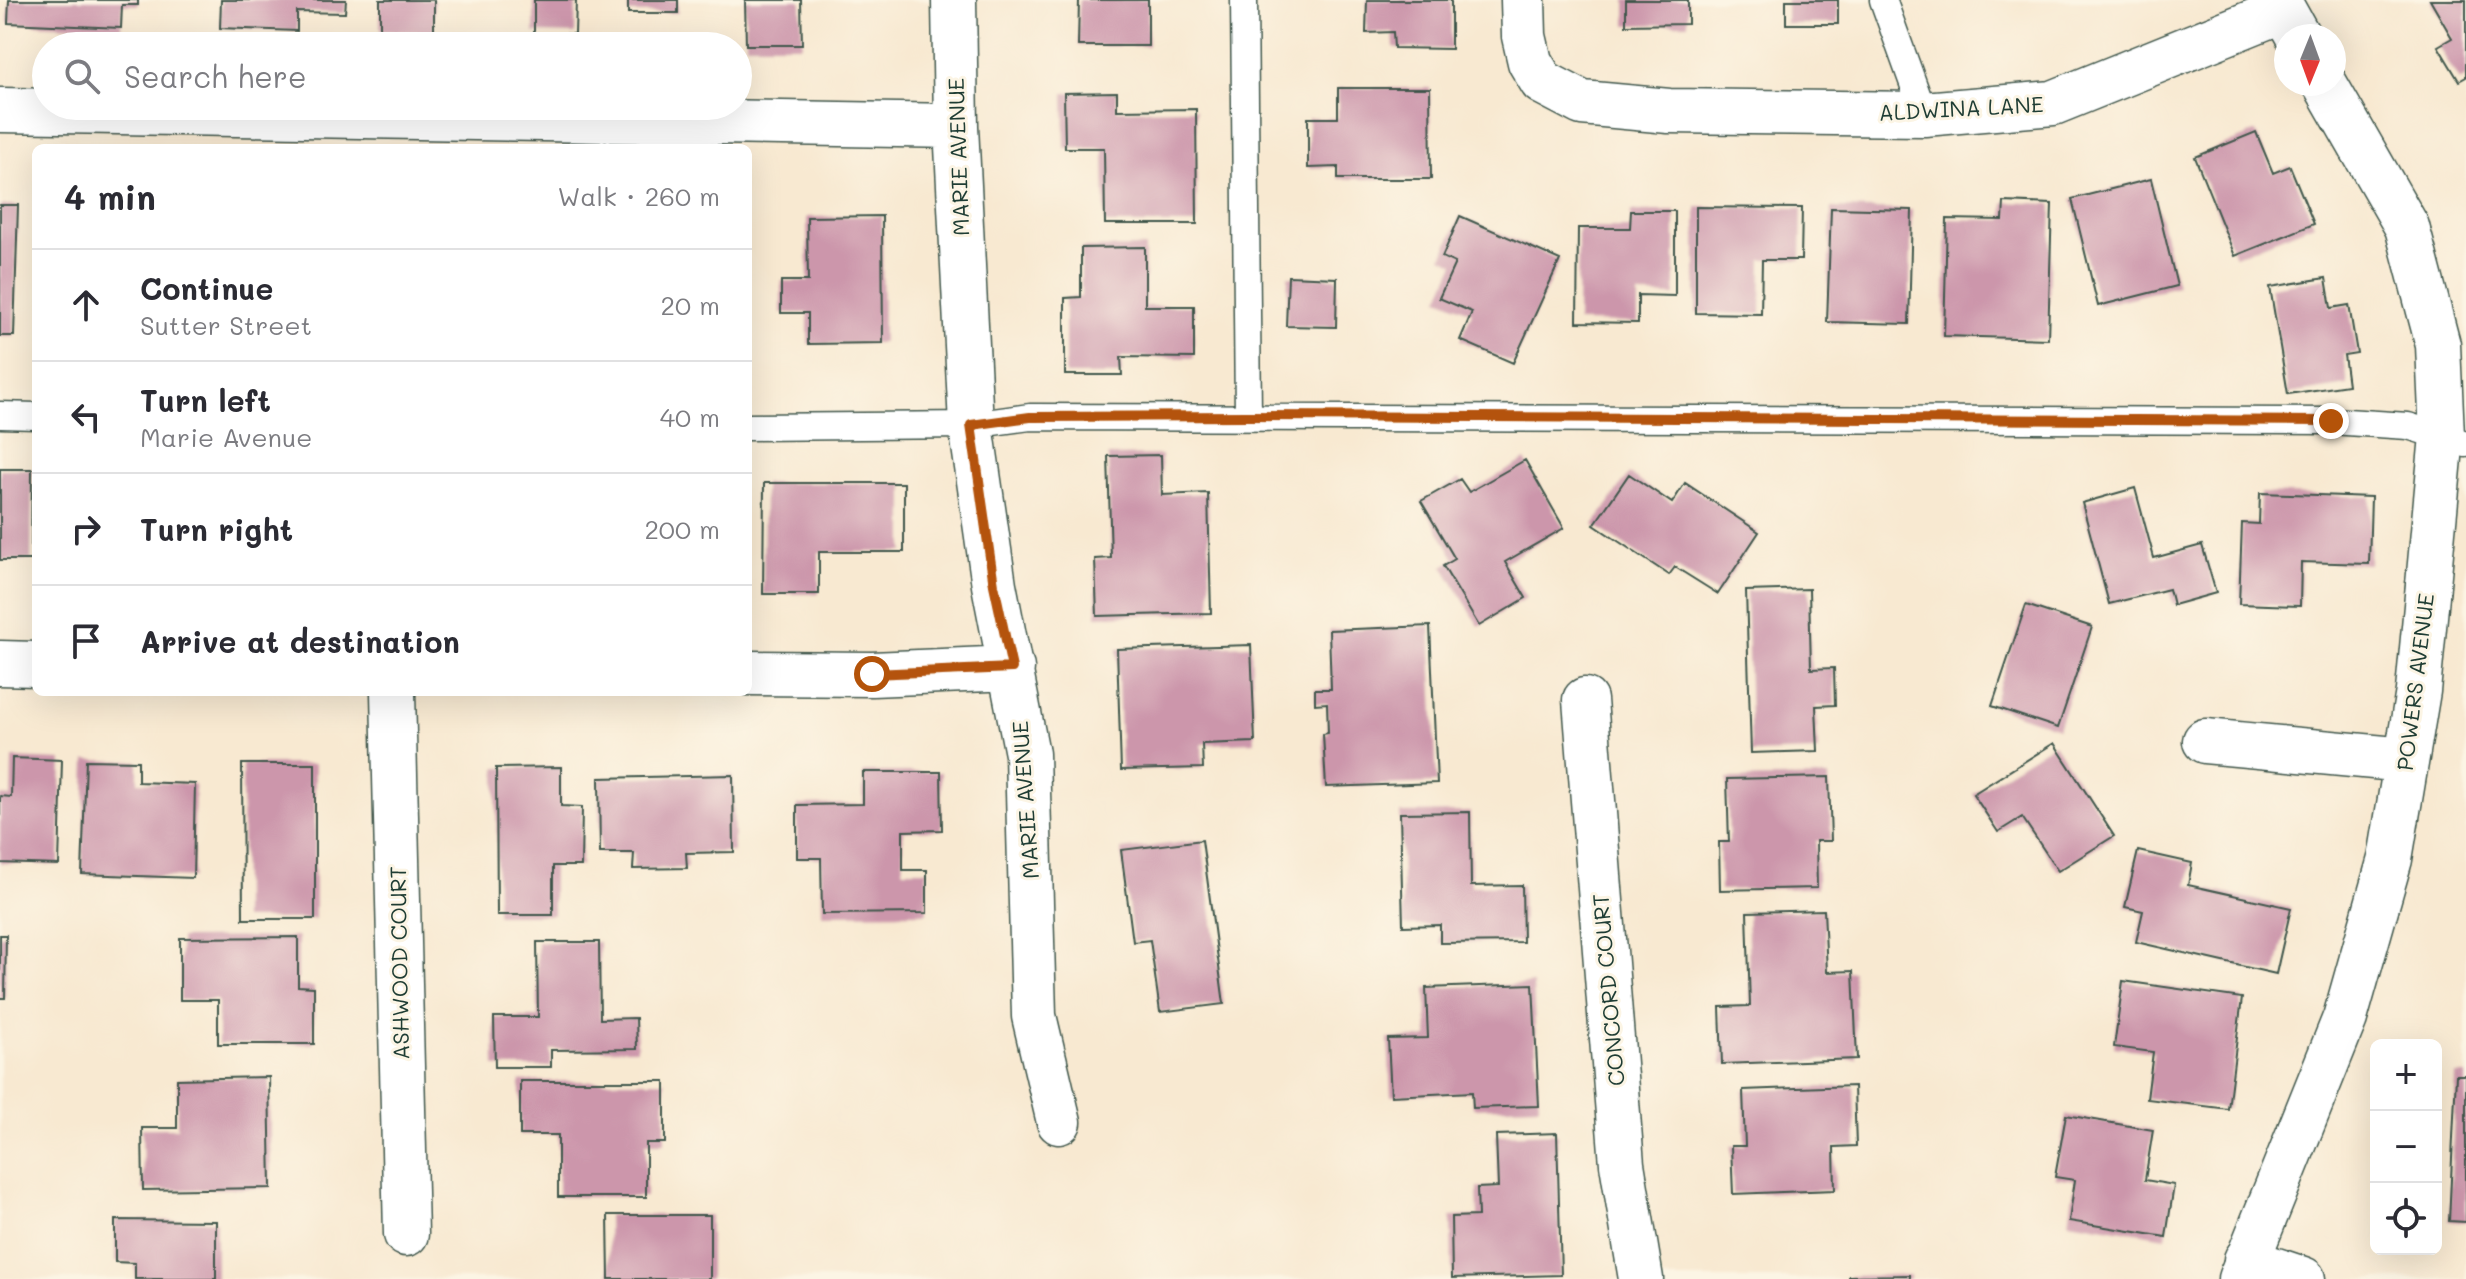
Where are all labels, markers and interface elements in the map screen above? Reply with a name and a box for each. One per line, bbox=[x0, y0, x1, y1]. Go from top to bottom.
north arrow bbox=[2274, 24, 2346, 96]
search box bbox=[32, 32, 752, 120]
icon: search bbox=[60, 54, 104, 98]
text: Search here bbox=[124, 56, 307, 96]
street label: MARIE AVENUE bbox=[941, 77, 975, 237]
street label: ALDWINA LANE bbox=[1878, 89, 2044, 127]
text: 4 min bbox=[64, 174, 156, 219]
text: Walk · 260 m bbox=[557, 179, 720, 213]
text: Continue bbox=[140, 268, 273, 308]
icon: ahead bbox=[64, 283, 108, 327]
text: 20 m bbox=[660, 288, 720, 322]
text: Sutter Street bbox=[140, 308, 312, 342]
text: Turn left bbox=[140, 380, 271, 420]
icon: left bbox=[64, 395, 108, 439]
text: 40 m bbox=[660, 400, 720, 434]
route end bbox=[2313, 403, 2349, 439]
text: Marie Avenue bbox=[140, 420, 312, 454]
icon: right bbox=[64, 507, 108, 551]
text: Turn right bbox=[140, 509, 293, 549]
text: 200 m bbox=[644, 512, 720, 546]
street label: POWERS AVENUE bbox=[2390, 592, 2440, 772]
icon: arrive bbox=[64, 619, 108, 663]
text: Arrive at destination bbox=[140, 621, 460, 661]
route start bbox=[854, 656, 890, 692]
street label: MARIE AVENUE bbox=[1005, 720, 1045, 880]
street label: ASHWOOD COURT bbox=[383, 866, 415, 1060]
street label: CONCORD COURT bbox=[1585, 893, 1631, 1087]
map controls bbox=[2370, 1039, 2442, 1255]
button: + bbox=[2370, 1039, 2442, 1111]
button: − bbox=[2370, 1111, 2442, 1183]
button: locate bbox=[2370, 1183, 2442, 1255]

